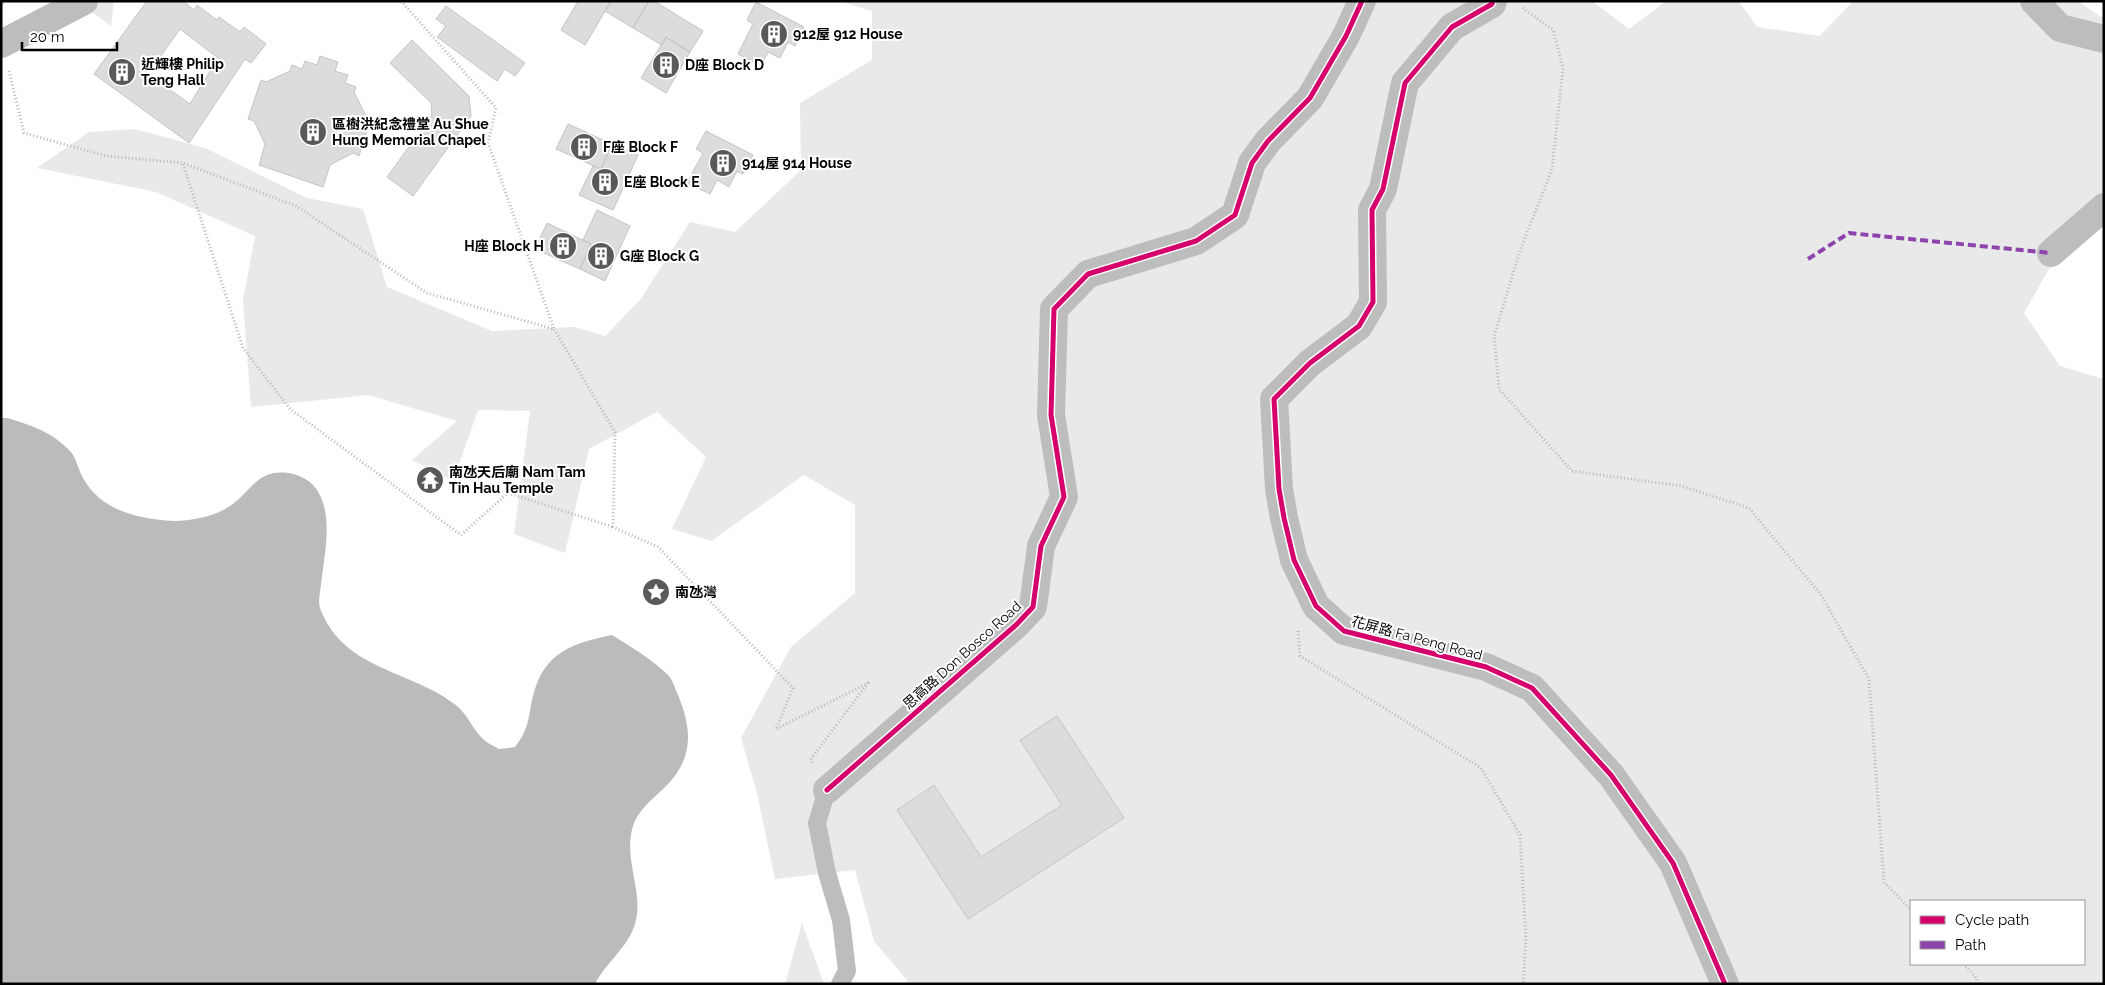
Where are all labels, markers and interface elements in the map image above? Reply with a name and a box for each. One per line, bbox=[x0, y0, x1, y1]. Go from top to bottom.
building icon: 912屋 912 House bbox=[759, 19, 789, 49]
scale bar bbox=[22, 20, 118, 52]
place label: 912屋 912 House bbox=[793, 26, 903, 42]
text: 20 m bbox=[30, 28, 65, 46]
building icon: D座 Block D bbox=[651, 50, 681, 80]
place label: 近輝樓 Philip Teng Hall bbox=[141, 56, 224, 88]
building icon: 近輝樓 Philip Teng Hall bbox=[107, 57, 137, 87]
place label: D座 Block D bbox=[685, 57, 764, 73]
place label: 區樹洪紀念禮堂 Au Shue Hung Memorial Chapel bbox=[332, 116, 489, 148]
building icon: 區樹洪紀念禮堂 Au Shue Hung Memorial Chapel bbox=[298, 117, 328, 147]
building icon: F座 Block F bbox=[569, 132, 599, 162]
place label: F座 Block F bbox=[603, 139, 678, 155]
building icon: 914屋 914 House bbox=[708, 148, 738, 178]
place label: 914屋 914 House bbox=[742, 155, 852, 171]
building icon: E座 Block E bbox=[590, 167, 620, 197]
place label: E座 Block E bbox=[624, 174, 700, 190]
building icon: H座 Block H bbox=[548, 231, 578, 261]
place label: H座 Block H bbox=[464, 238, 544, 254]
building icon: G座 Block G bbox=[586, 241, 616, 271]
place label: G座 Block G bbox=[620, 248, 699, 264]
place label: 南氹天后廟 Nam Tam Tin Hau Temple bbox=[449, 464, 586, 496]
temple icon: 南氹天后廟 Nam Tam Tin Hau Temple bbox=[415, 465, 445, 495]
place icon: 南氹灣 bbox=[641, 577, 671, 607]
place label: 南氹灣 bbox=[675, 584, 717, 600]
street label: 思高路 Don Bosco Road bbox=[900, 598, 1024, 712]
street label: 花屏路 Fa Peng Road bbox=[1350, 613, 1484, 663]
legend bbox=[1910, 900, 2085, 965]
text: Cycle path bbox=[1955, 911, 2029, 929]
text: Path bbox=[1955, 936, 1986, 954]

